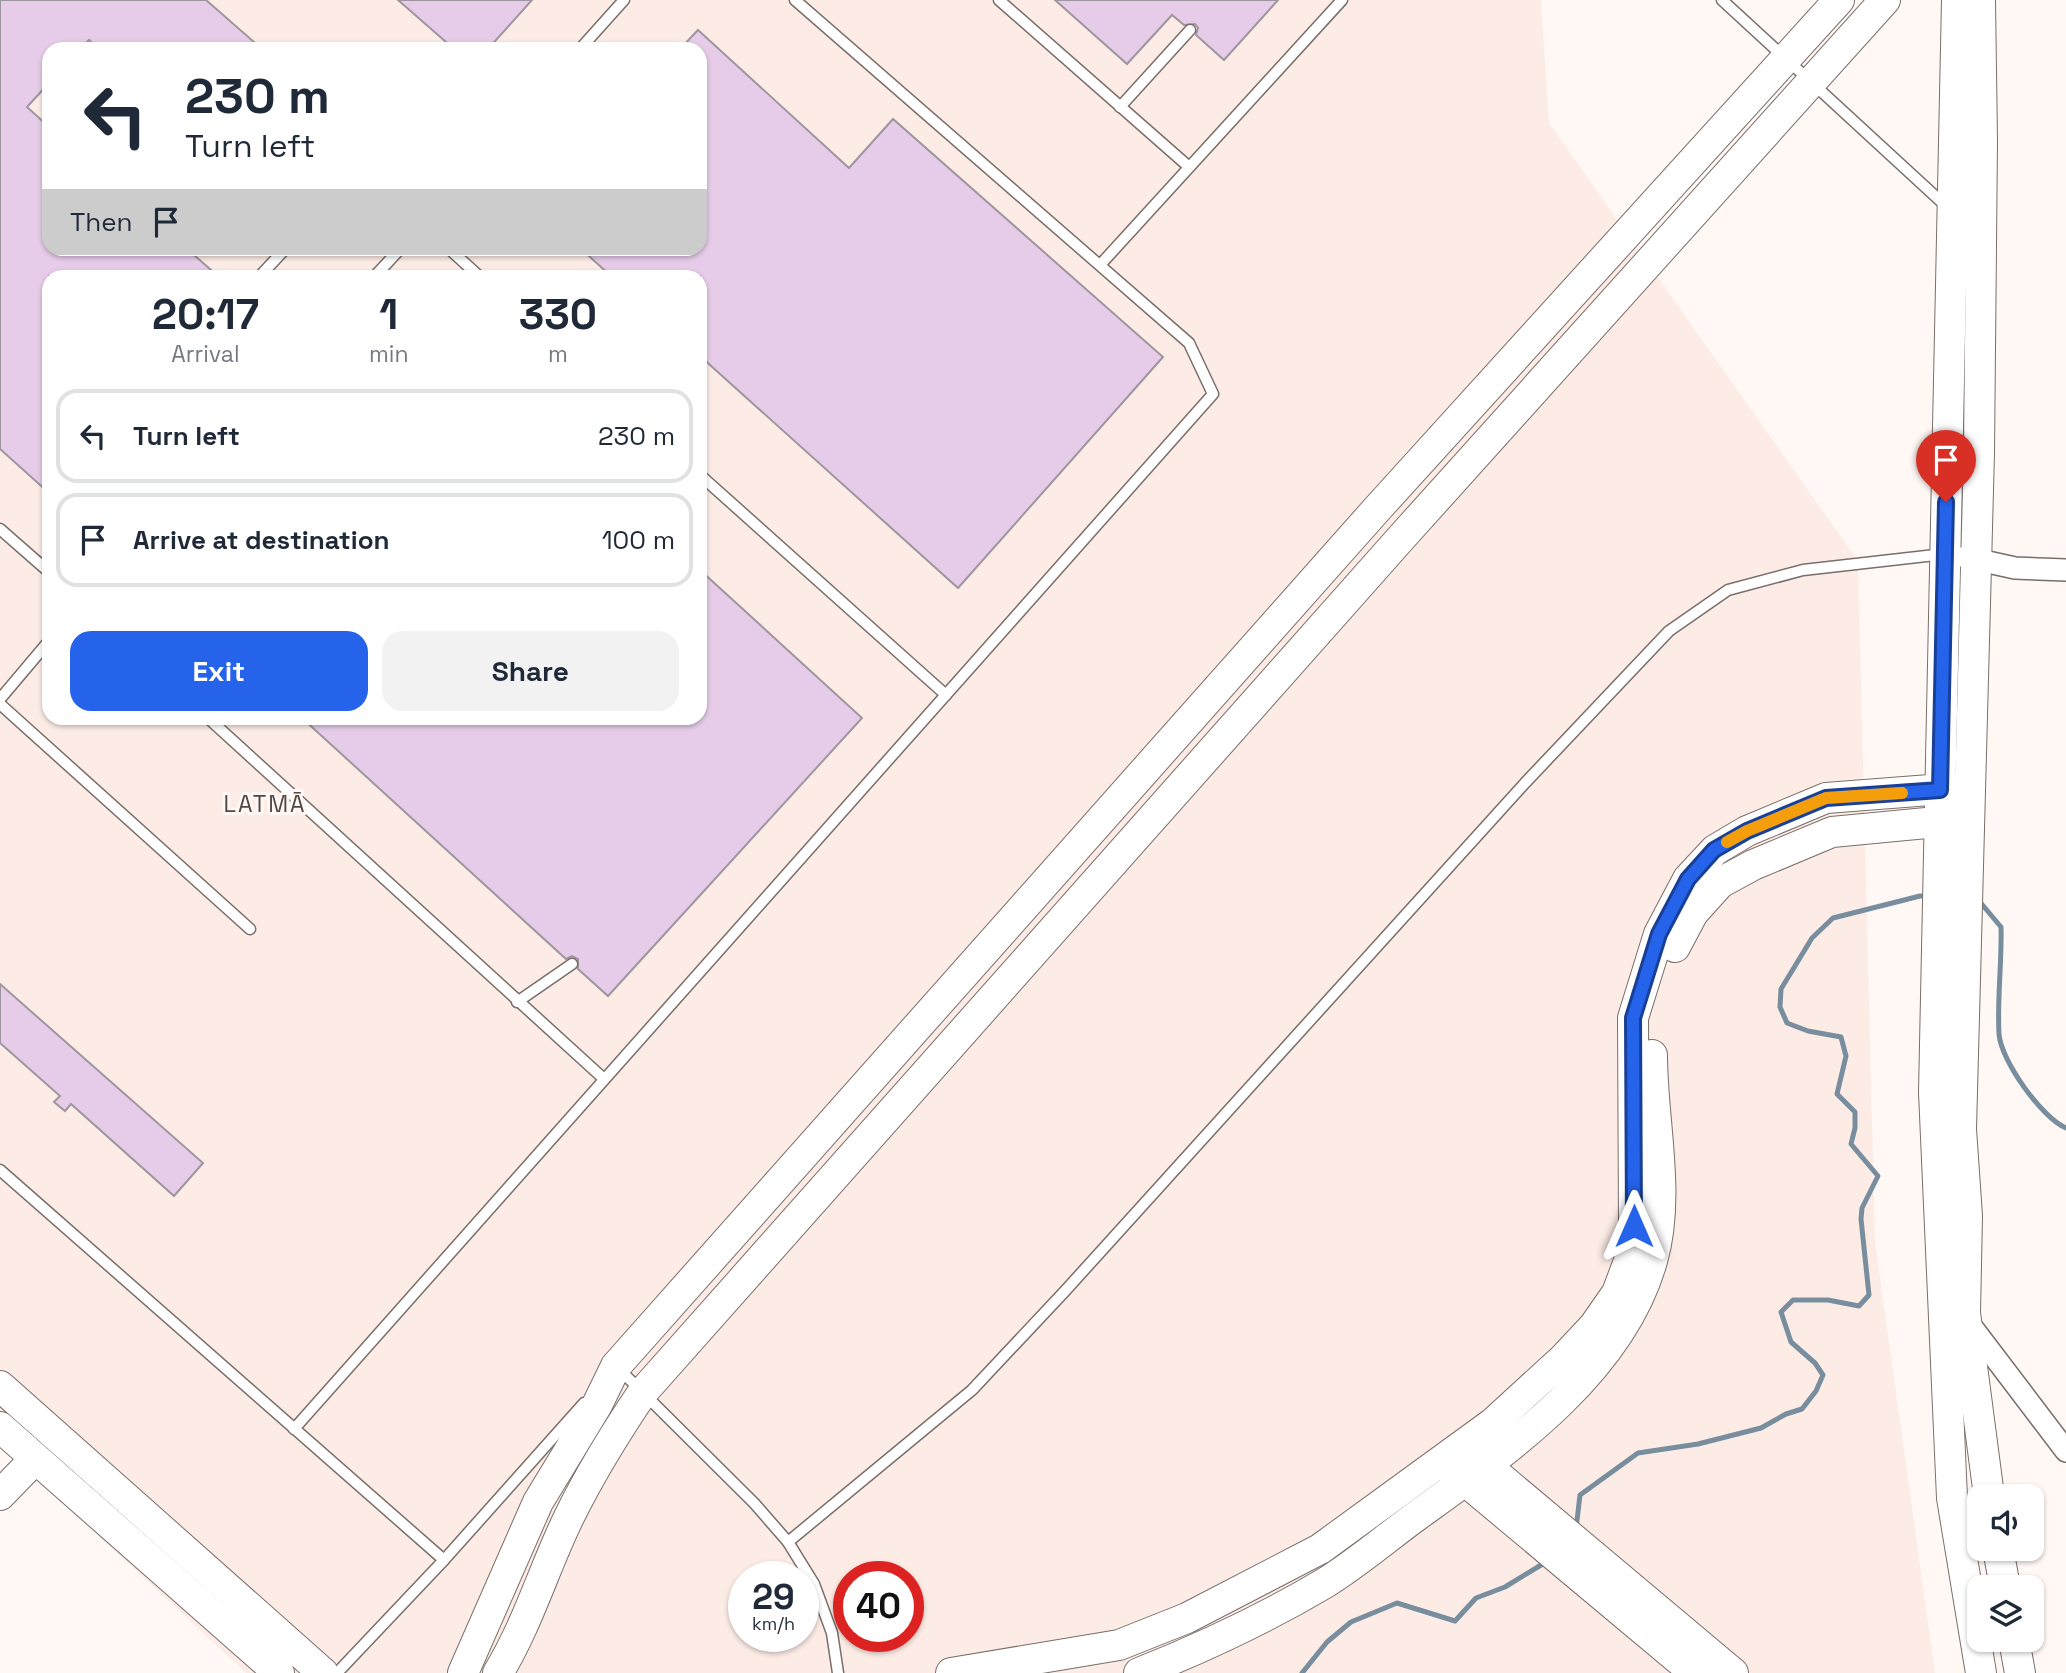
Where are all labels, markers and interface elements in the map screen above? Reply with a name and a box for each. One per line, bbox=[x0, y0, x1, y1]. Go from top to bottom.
text: 230 m bbox=[185, 65, 330, 127]
icon: left bbox=[70, 70, 161, 161]
text: Turn left bbox=[185, 126, 315, 166]
icon: arrive bbox=[147, 203, 185, 241]
text: Then bbox=[70, 205, 133, 239]
text: 20:17 bbox=[152, 288, 259, 341]
text: 1 bbox=[379, 288, 398, 341]
text: 330 bbox=[519, 288, 597, 341]
text: Arrival bbox=[171, 339, 240, 369]
text: min bbox=[369, 339, 409, 369]
text: m bbox=[548, 339, 568, 369]
icon: left bbox=[74, 417, 112, 455]
text: Turn left bbox=[133, 419, 240, 453]
text: 230 m bbox=[598, 419, 675, 453]
pin bbox=[1916, 430, 1976, 502]
icon: arrive bbox=[1927, 441, 1965, 479]
icon: arrive bbox=[74, 521, 112, 559]
text: Arrive at destination bbox=[133, 523, 390, 557]
text: 100 m bbox=[602, 523, 675, 557]
button: Exit bbox=[70, 631, 368, 711]
button: Share bbox=[382, 631, 679, 711]
district label: LATMĀ bbox=[223, 789, 307, 819]
position arrow bbox=[1597, 1189, 1671, 1263]
map controls bbox=[1967, 1484, 2044, 1652]
button: sound bbox=[1967, 1484, 2044, 1561]
speed limit sign: 40 bbox=[833, 1561, 924, 1652]
text: 29 bbox=[752, 1575, 795, 1619]
button: layers bbox=[1967, 1575, 2044, 1652]
text: km/h bbox=[752, 1612, 795, 1635]

